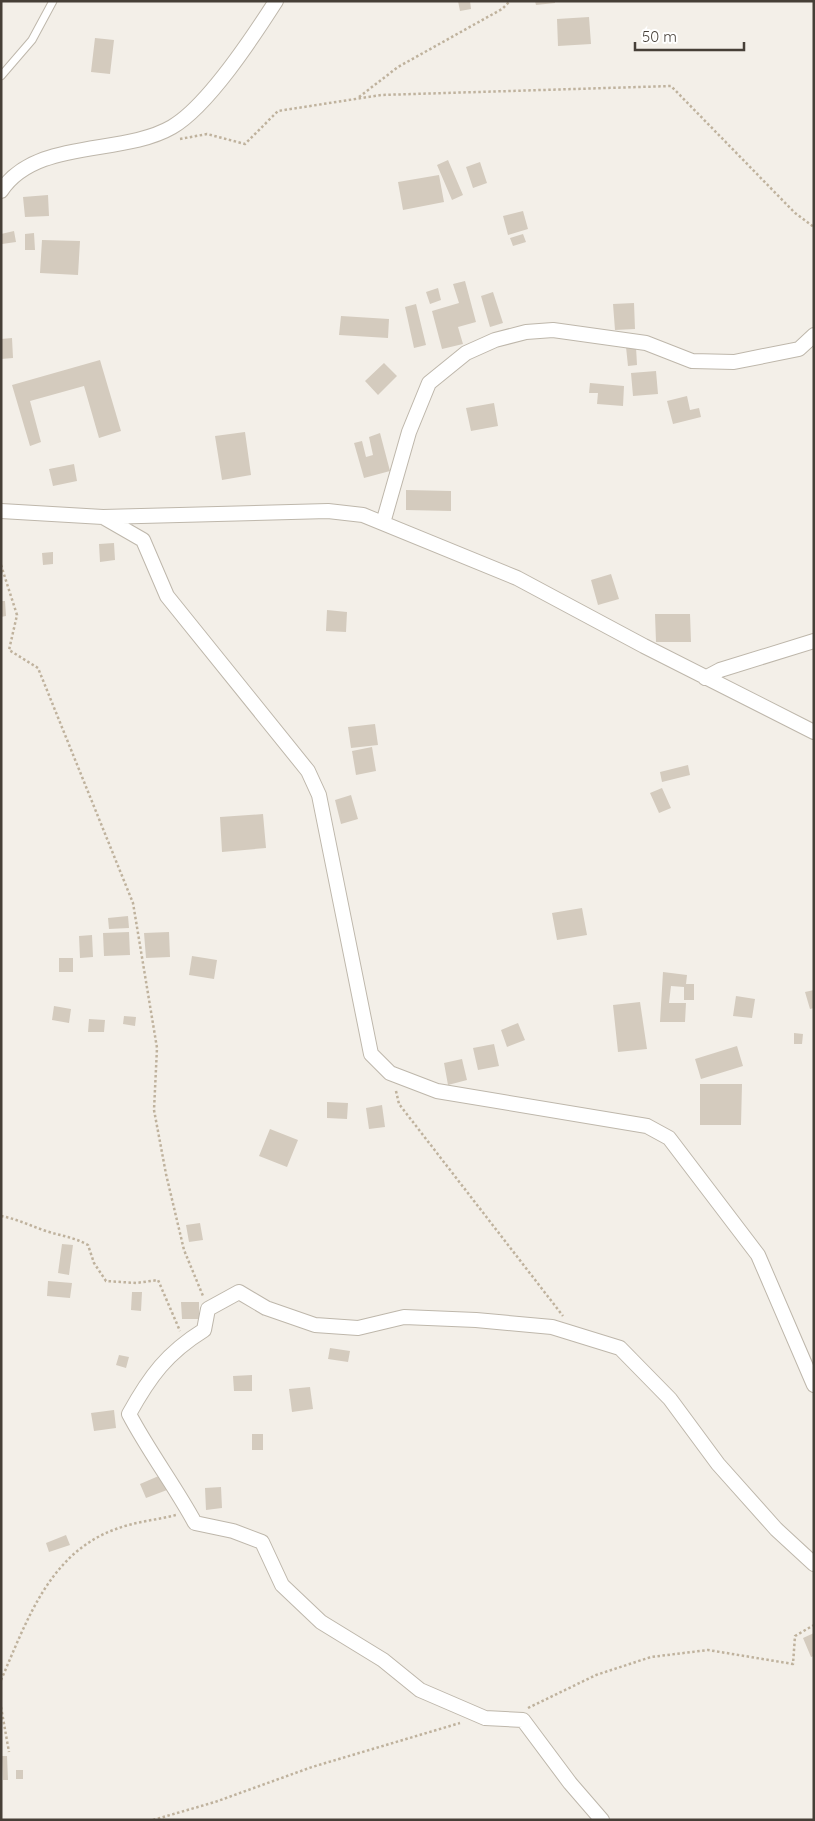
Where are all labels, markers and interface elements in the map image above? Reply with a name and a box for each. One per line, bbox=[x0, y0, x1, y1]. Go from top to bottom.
scale bar bbox=[635, 20, 744, 52]
text: 50 m bbox=[642, 27, 677, 46]

